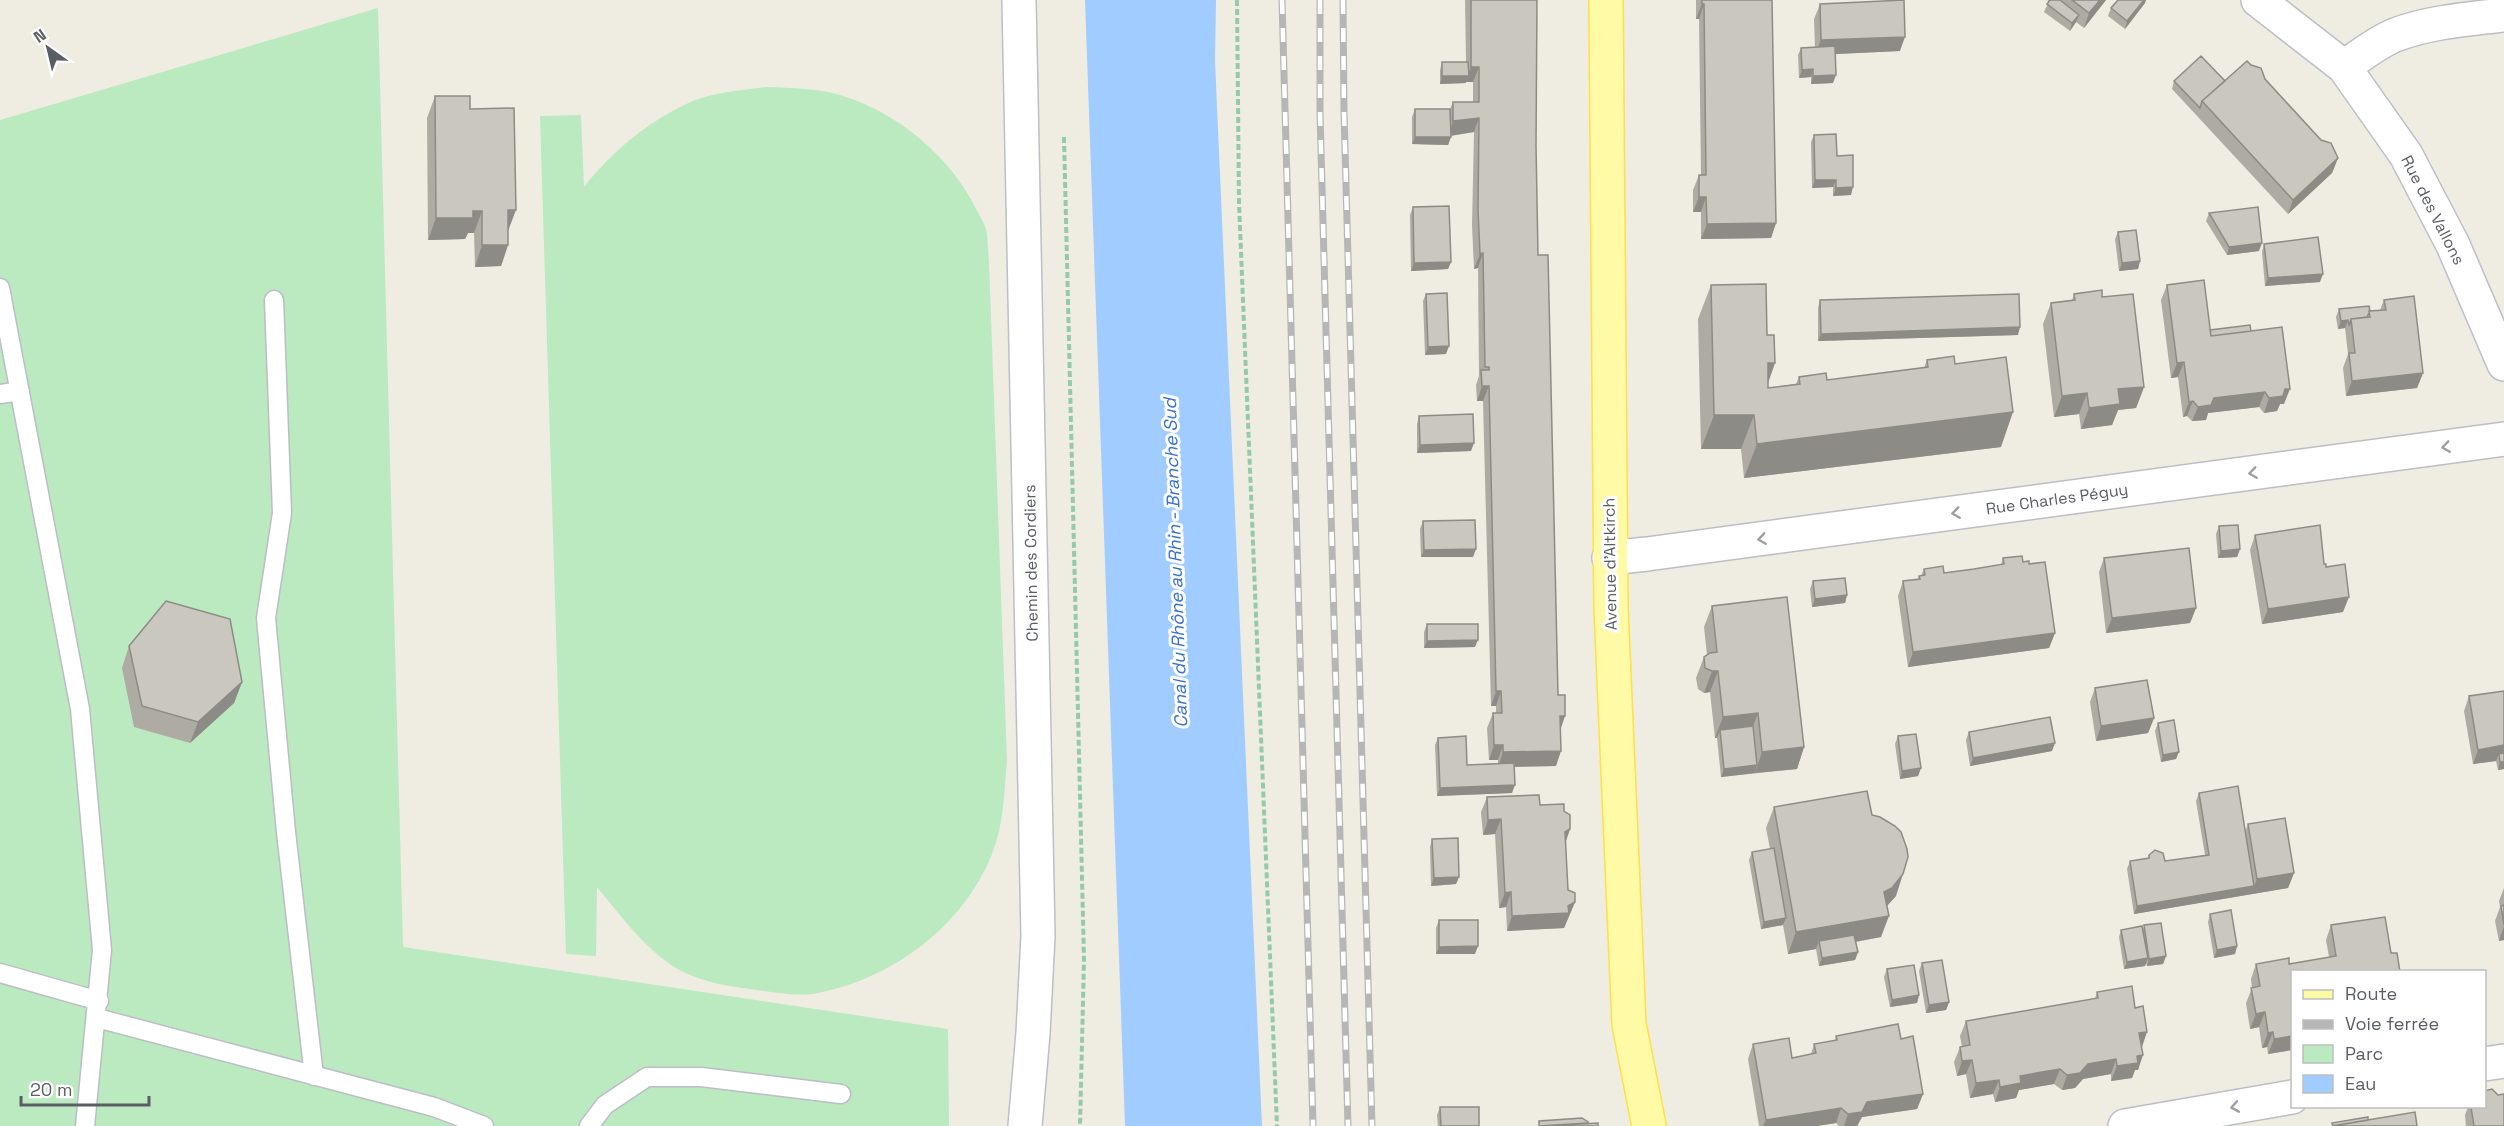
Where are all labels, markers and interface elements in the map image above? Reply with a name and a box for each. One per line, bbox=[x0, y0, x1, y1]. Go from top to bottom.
north arrow bbox=[18, 18, 78, 78]
text: N bbox=[30, 24, 50, 48]
street label: Rue des Vallons bbox=[2396, 152, 2470, 268]
water label: Canal du Rhône au Rhin - Branche Sud bbox=[1158, 395, 1192, 728]
one-way arrow bbox=[2442, 441, 2451, 453]
one-way arrow bbox=[2248, 467, 2257, 479]
street label: Rue Charles Péguy bbox=[1985, 479, 2129, 519]
street label: Chemin des Cordiers bbox=[1019, 484, 1043, 642]
street label: Avenue d'Altkirch bbox=[1598, 498, 1622, 630]
one-way arrow bbox=[1951, 506, 1960, 519]
one-way arrow bbox=[1758, 532, 1767, 544]
legend bbox=[2291, 970, 2486, 1108]
text: Route bbox=[2345, 982, 2397, 1005]
text: Voie ferrée bbox=[2345, 1012, 2439, 1035]
text: Parc bbox=[2345, 1042, 2383, 1065]
scale bar bbox=[21, 1069, 148, 1107]
text: Eau bbox=[2345, 1072, 2376, 1095]
text: 20 m bbox=[30, 1078, 73, 1101]
one-way arrow bbox=[2230, 1100, 2240, 1113]

